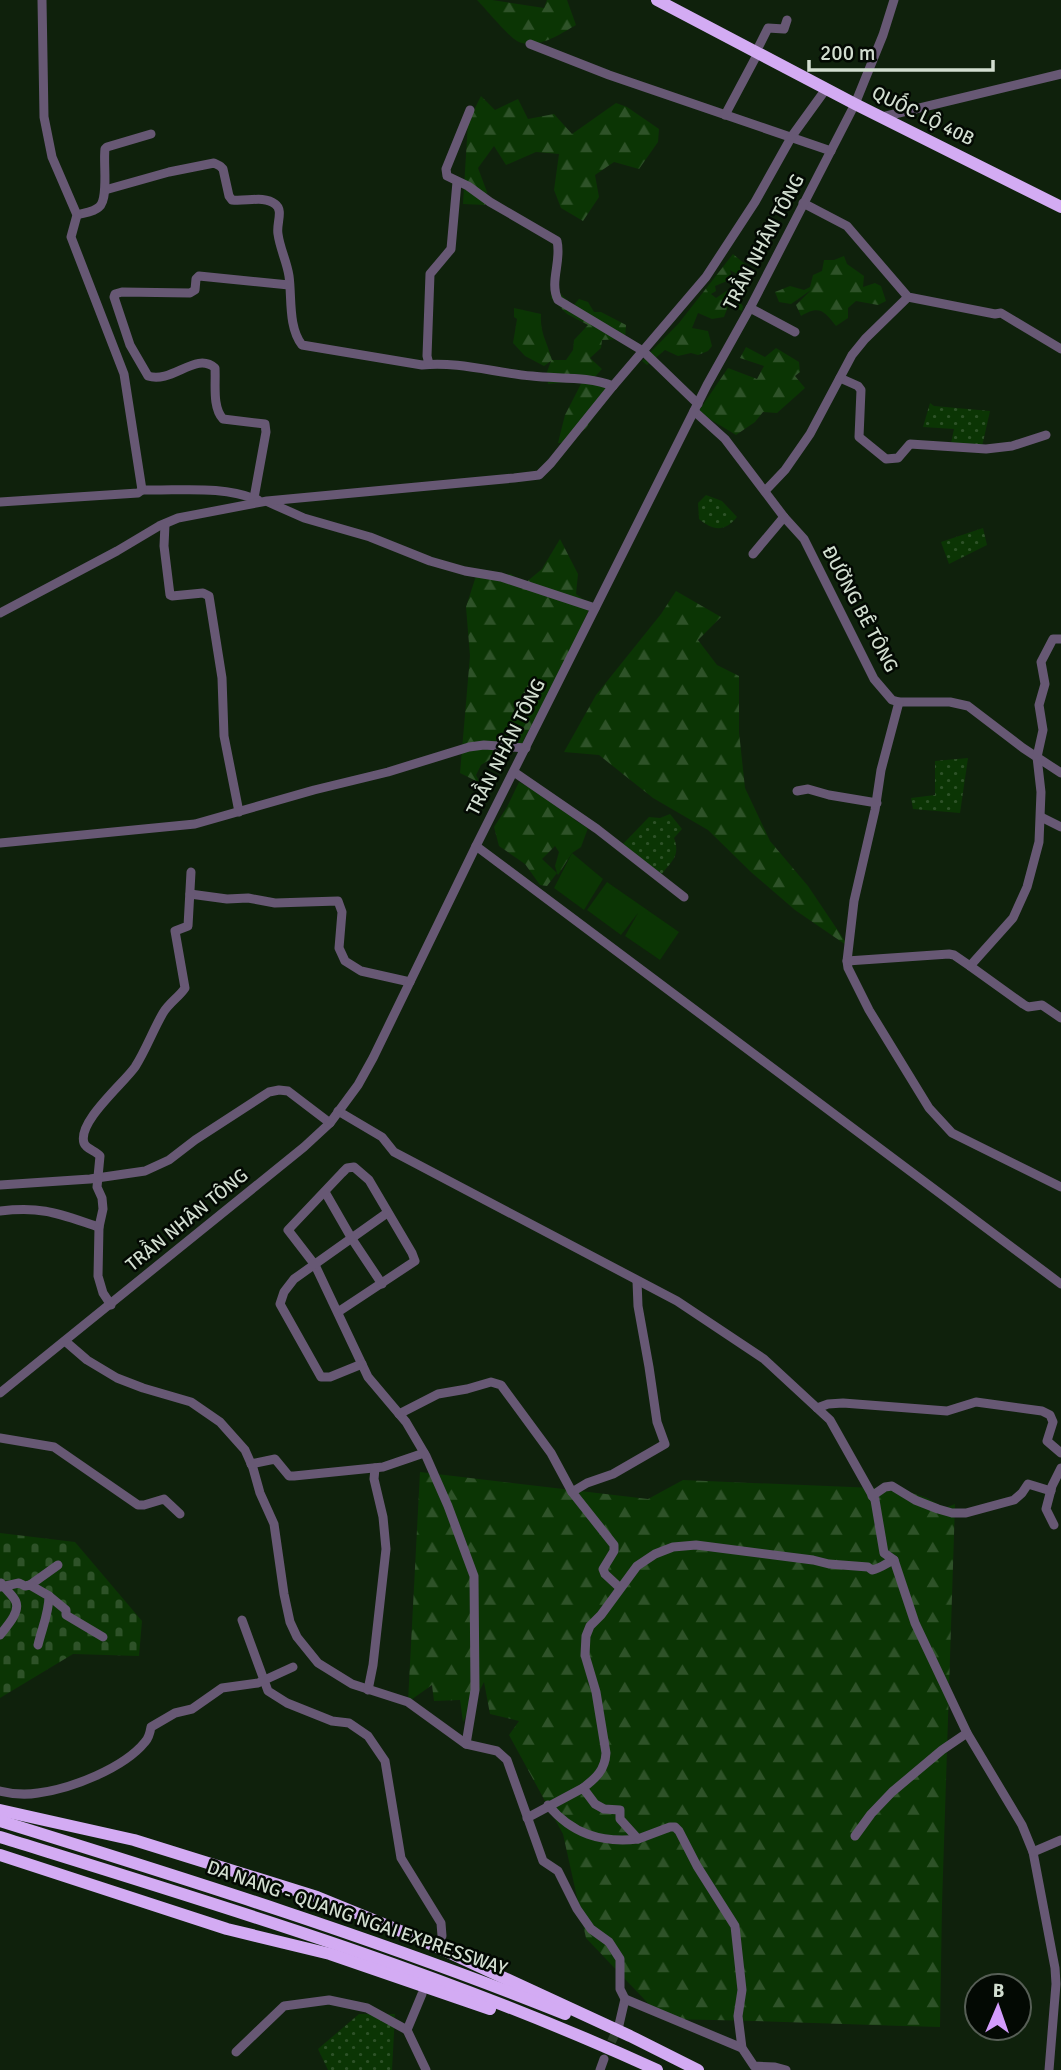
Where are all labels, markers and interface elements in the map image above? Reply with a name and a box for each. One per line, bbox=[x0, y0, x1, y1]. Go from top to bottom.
scale bar bbox=[809, 28, 993, 72]
text: 200 m bbox=[820, 40, 875, 66]
street label: QUỐC LỘ 40B bbox=[868, 78, 980, 151]
street label: TRẦN NHÂN TÔNG bbox=[715, 169, 810, 314]
street label: ĐƯỜNG BÊ TÔNG bbox=[817, 542, 903, 676]
street label: TRẦN NHÂN TÔNG bbox=[459, 673, 551, 819]
street label: TRẦN NHÂN TÔNG bbox=[119, 1161, 253, 1277]
street label: DA NANG - QUANG NGAI EXPRESSWAY bbox=[204, 1855, 511, 1981]
north arrow bbox=[963, 1972, 1033, 2042]
text: B bbox=[992, 1979, 1005, 2003]

